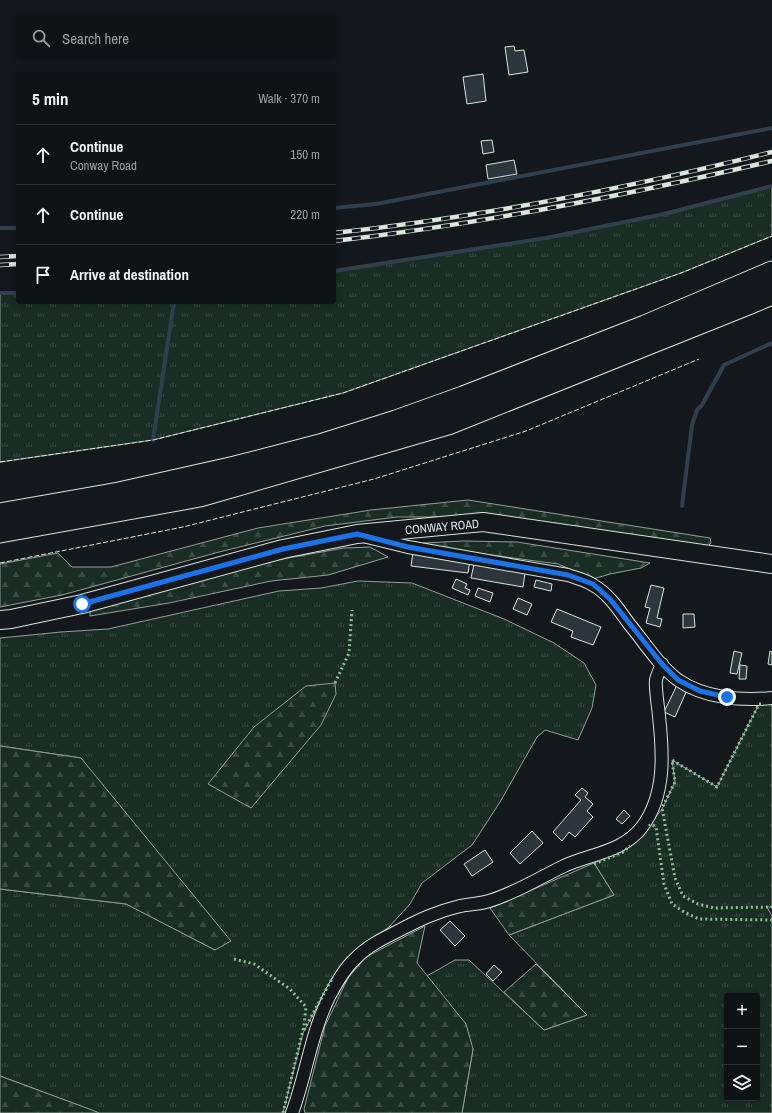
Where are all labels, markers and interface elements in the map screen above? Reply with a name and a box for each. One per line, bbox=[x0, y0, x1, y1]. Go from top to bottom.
search box bbox=[16, 16, 336, 60]
icon: search bbox=[30, 27, 52, 49]
text: Search here bbox=[62, 28, 129, 49]
text: 5 min bbox=[32, 87, 68, 110]
text: Walk · 370 m bbox=[258, 90, 320, 107]
text: Continue bbox=[70, 136, 123, 157]
icon: ahead bbox=[32, 144, 54, 166]
text: 150 m bbox=[290, 146, 320, 163]
text: Conway Road bbox=[70, 157, 137, 174]
icon: ahead bbox=[32, 204, 54, 226]
text: Continue bbox=[70, 204, 123, 225]
text: 220 m bbox=[290, 206, 320, 223]
icon: arrive bbox=[32, 264, 54, 286]
text: Arrive at destination bbox=[70, 264, 189, 285]
street label: CONWAY ROAD bbox=[404, 516, 480, 538]
route start bbox=[73, 595, 91, 613]
route end bbox=[718, 688, 736, 706]
map controls bbox=[724, 993, 760, 1101]
button: + bbox=[724, 993, 760, 1029]
button: − bbox=[724, 1029, 760, 1065]
button: layers bbox=[724, 1065, 760, 1101]

